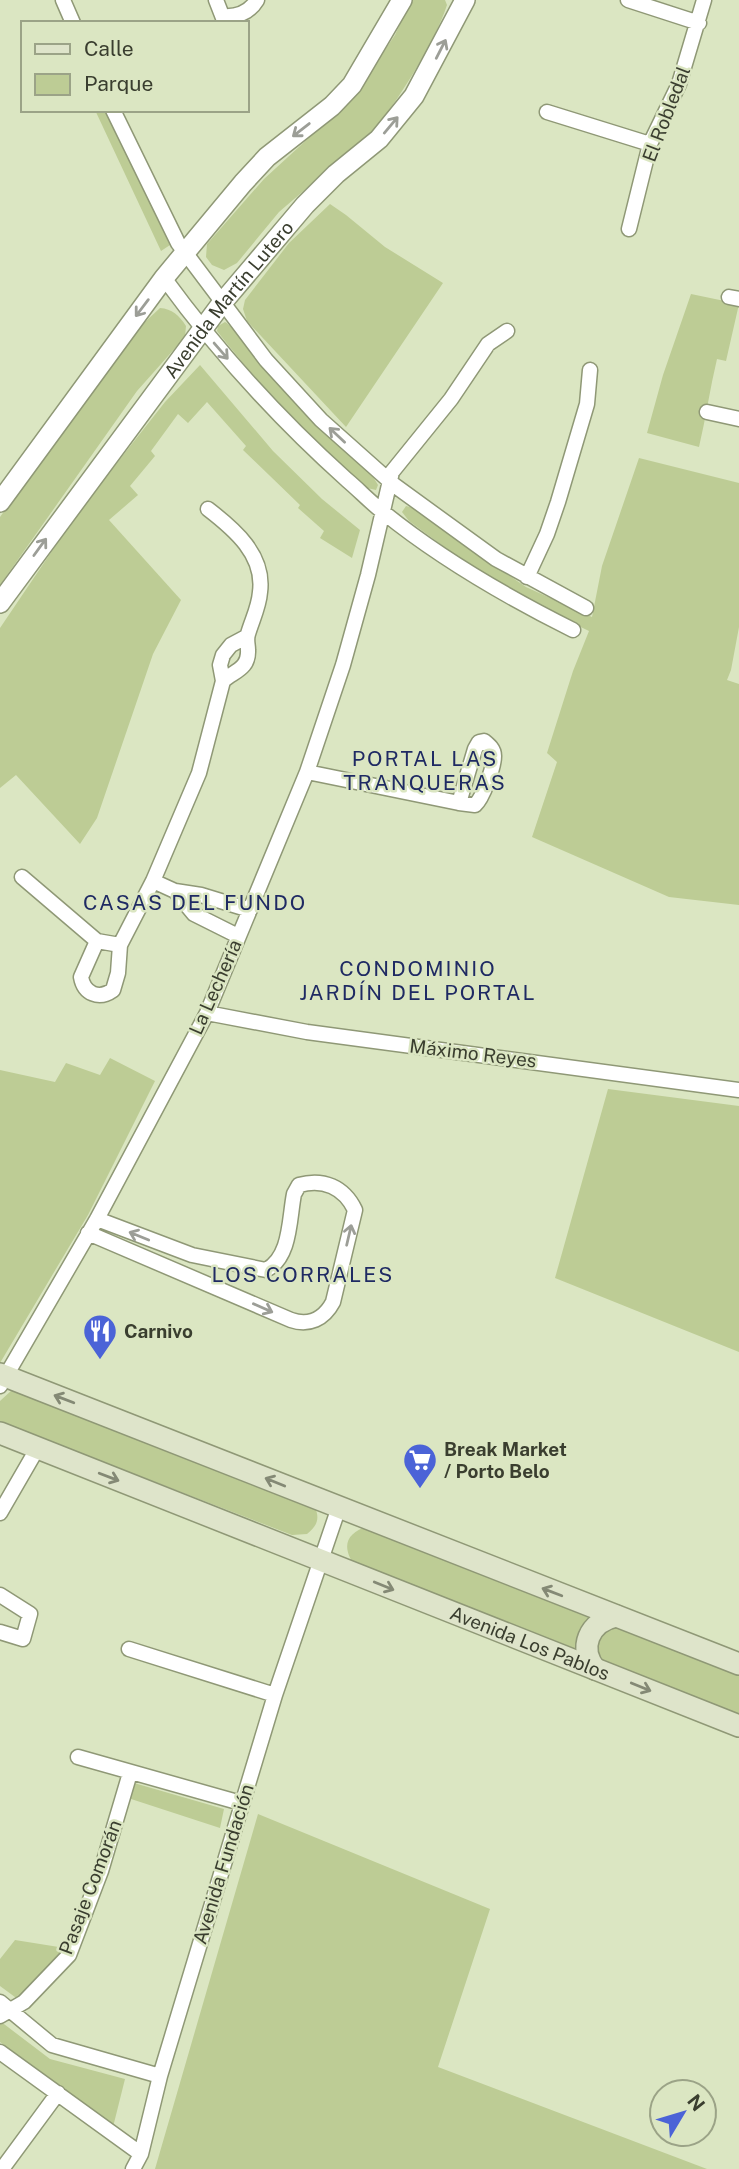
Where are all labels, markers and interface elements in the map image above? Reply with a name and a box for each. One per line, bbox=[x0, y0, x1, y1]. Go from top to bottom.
legend bbox=[21, 21, 248, 112]
text: Calle bbox=[84, 36, 134, 61]
one-way arrow bbox=[434, 39, 448, 60]
street label: El Robledal bbox=[638, 63, 694, 165]
text: Parque bbox=[84, 71, 153, 96]
one-way arrow bbox=[383, 117, 399, 135]
one-way arrow bbox=[292, 122, 310, 138]
street label: Avenida Martín Lutero bbox=[159, 216, 298, 382]
one-way arrow bbox=[134, 298, 149, 317]
one-way arrow bbox=[213, 342, 230, 359]
one-way arrow bbox=[328, 427, 346, 443]
one-way arrow bbox=[33, 538, 47, 557]
district label: PORTAL LAS TRANQUERAS bbox=[343, 746, 507, 795]
district label: CASAS DEL FUNDO bbox=[83, 890, 307, 915]
street label: La Lechería bbox=[184, 936, 246, 1038]
district label: CONDOMINIO JARDÍN DEL PORTAL bbox=[299, 956, 537, 1005]
street label: Máximo Reyes bbox=[408, 1034, 538, 1072]
one-way arrow bbox=[343, 1224, 356, 1247]
one-way arrow bbox=[129, 1229, 150, 1242]
district label: LOS CORRALES bbox=[212, 1262, 394, 1287]
one-way arrow bbox=[252, 1302, 274, 1315]
restaurant icon: Carnivo bbox=[81, 1312, 119, 1361]
place label: Carnivo bbox=[124, 1320, 193, 1342]
one-way arrow bbox=[53, 1392, 75, 1405]
place label: Break Market / Porto Belo bbox=[444, 1438, 567, 1482]
supermarket icon: Break Market / Porto Belo bbox=[401, 1441, 439, 1490]
one-way arrow bbox=[97, 1472, 119, 1484]
one-way arrow bbox=[265, 1475, 287, 1488]
one-way arrow bbox=[372, 1580, 394, 1593]
one-way arrow bbox=[542, 1584, 564, 1597]
street label: Avenida Los Pablos bbox=[447, 1602, 613, 1685]
one-way arrow bbox=[629, 1682, 651, 1695]
street label: Avenida Fundación bbox=[188, 1781, 258, 1947]
street label: Pasaje Comorán bbox=[54, 1817, 126, 1957]
north arrow bbox=[648, 2078, 718, 2148]
text: N bbox=[683, 2090, 710, 2115]

